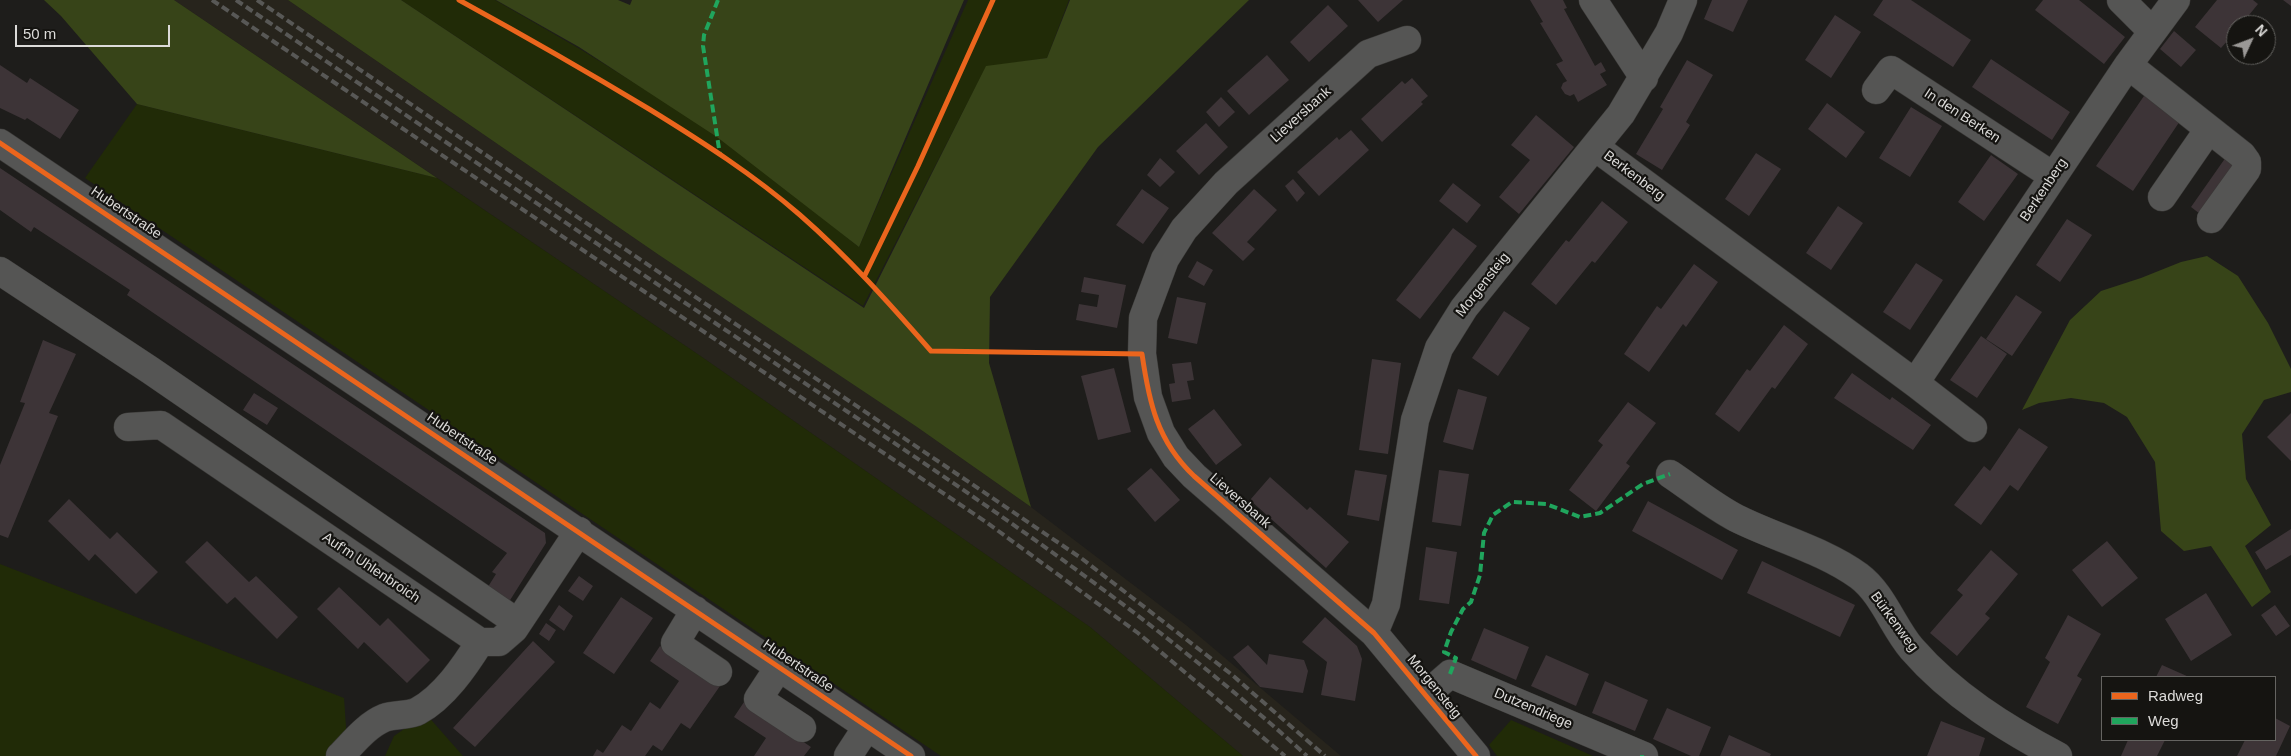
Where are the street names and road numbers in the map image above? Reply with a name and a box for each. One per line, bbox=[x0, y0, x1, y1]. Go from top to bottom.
street label: Lieversbank bbox=[1267, 84, 1335, 146]
street label: In den Berken bbox=[1921, 85, 2003, 147]
street label: Berkenberg bbox=[1600, 148, 1668, 204]
street label: Berkenberg bbox=[2017, 155, 2071, 225]
street label: Hubertstraße bbox=[87, 183, 165, 243]
street label: Morgensteig bbox=[1453, 249, 1513, 321]
street label: Hubertstraße bbox=[423, 409, 501, 469]
street label: Lieversbank bbox=[1206, 470, 1274, 532]
street label: Auf'm Uhlenbroich bbox=[319, 529, 423, 607]
street label: Bürkenweg bbox=[1867, 589, 1921, 655]
street label: Hubertstraße bbox=[759, 636, 837, 696]
street label: Morgensteig bbox=[1403, 652, 1465, 722]
street label: Dutzendriege bbox=[1491, 685, 1575, 733]

